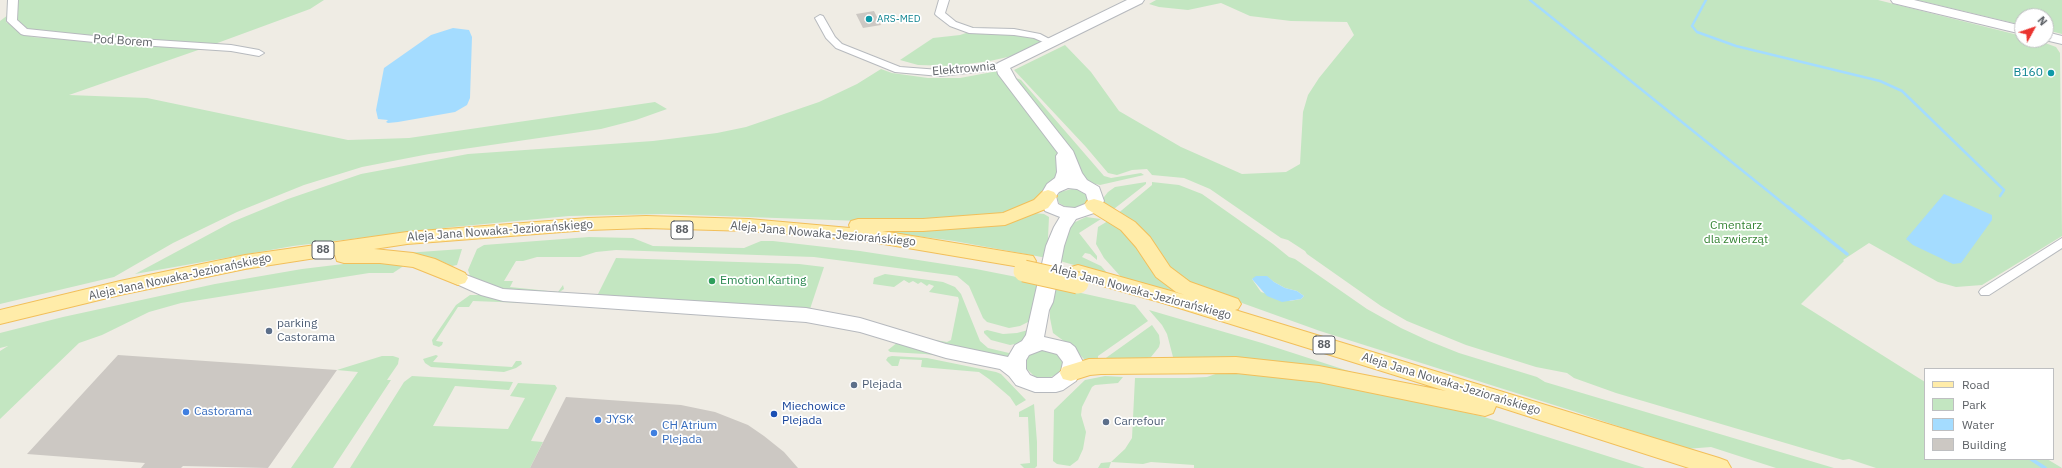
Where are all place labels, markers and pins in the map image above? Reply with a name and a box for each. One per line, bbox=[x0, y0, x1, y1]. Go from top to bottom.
place label: ARS-MED bbox=[877, 13, 920, 25]
marker: ARS-MED bbox=[864, 14, 874, 24]
place label: B160 bbox=[2014, 66, 2043, 80]
marker: B160 bbox=[2046, 68, 2056, 78]
place label: Emotion Karting bbox=[720, 274, 806, 288]
marker: Emotion Karting bbox=[707, 276, 717, 286]
place label: parking Castorama bbox=[277, 317, 335, 345]
marker: parking Castorama bbox=[264, 326, 274, 336]
place label: Plejada bbox=[862, 378, 902, 392]
marker: Plejada bbox=[849, 380, 859, 390]
place label: Miechowice Plejada bbox=[782, 400, 846, 428]
place label: Castorama bbox=[194, 405, 252, 419]
marker: Castorama bbox=[181, 407, 191, 417]
marker: Miechowice Plejada bbox=[769, 409, 779, 419]
place label: JYSK bbox=[606, 413, 634, 427]
marker: JYSK bbox=[593, 415, 603, 425]
place label: Carrefour bbox=[1114, 415, 1165, 429]
marker: Carrefour bbox=[1101, 417, 1111, 427]
place label: CH Atrium Plejada bbox=[662, 419, 717, 447]
marker: CH Atrium Plejada bbox=[649, 428, 659, 438]

